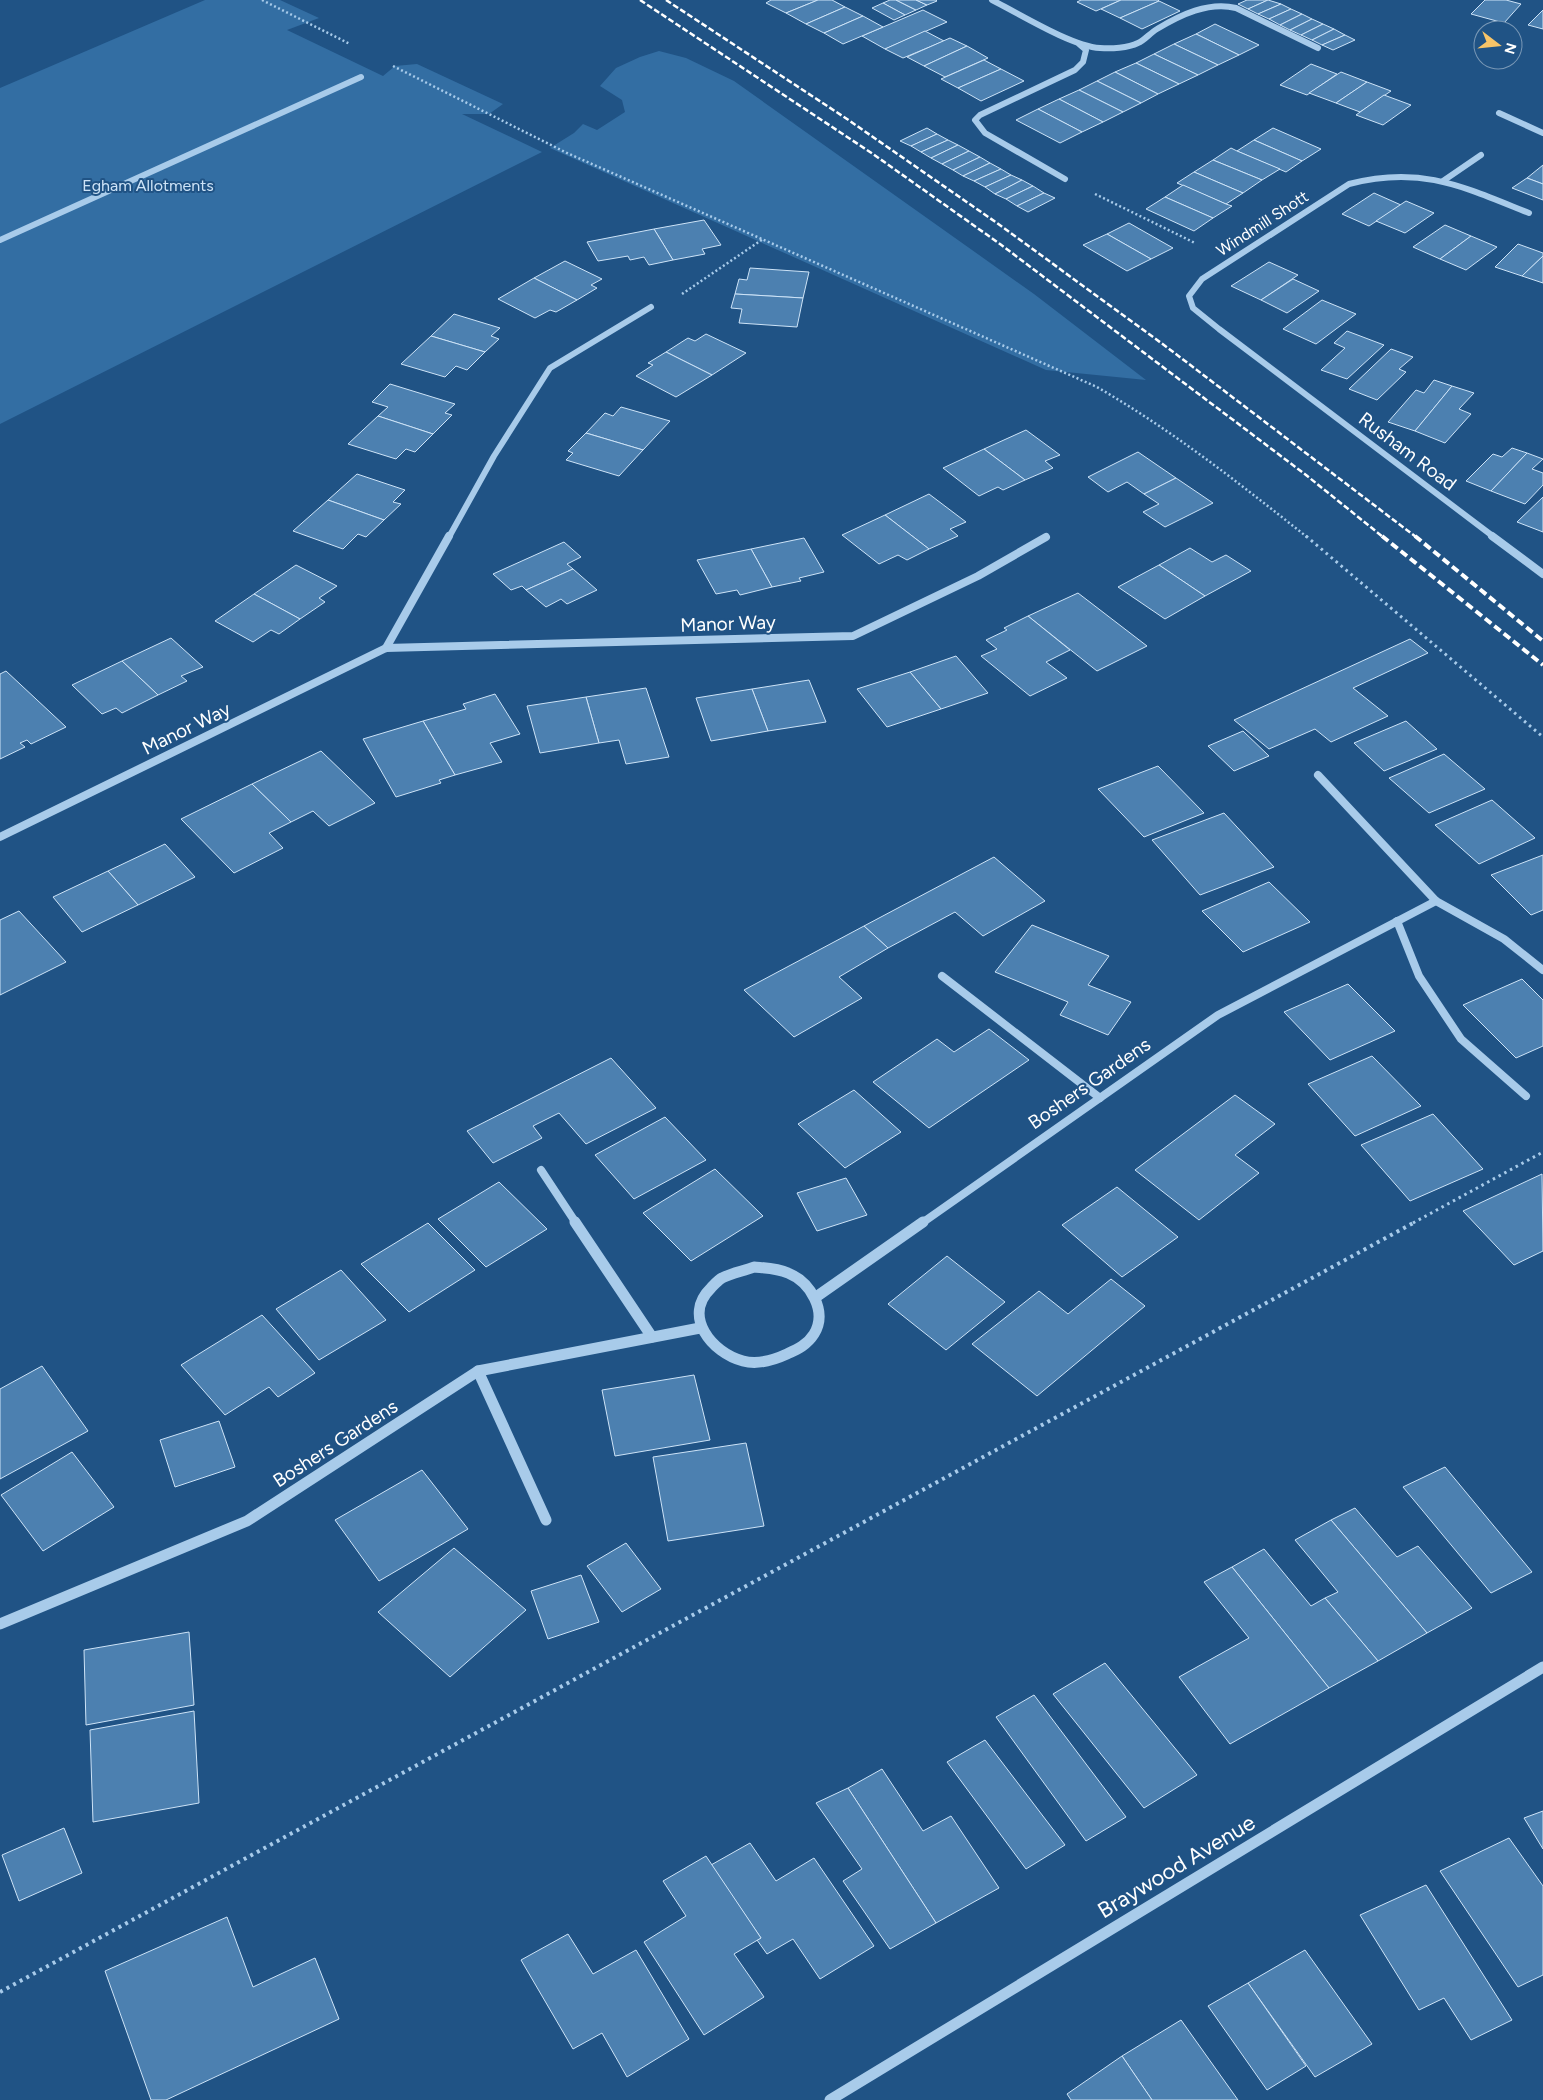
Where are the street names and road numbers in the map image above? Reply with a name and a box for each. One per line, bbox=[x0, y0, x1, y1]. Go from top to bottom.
street label: Windmill Shott bbox=[1213, 187, 1312, 260]
street label: Rusham Road bbox=[1354, 407, 1461, 496]
street label: Manor Way bbox=[680, 610, 776, 637]
street label: Manor Way bbox=[138, 697, 234, 760]
street label: Boshers Gardens bbox=[1024, 1033, 1155, 1134]
street label: Boshers Gardens bbox=[269, 1394, 402, 1492]
street label: Braywood Avenue bbox=[1093, 1809, 1260, 1924]

